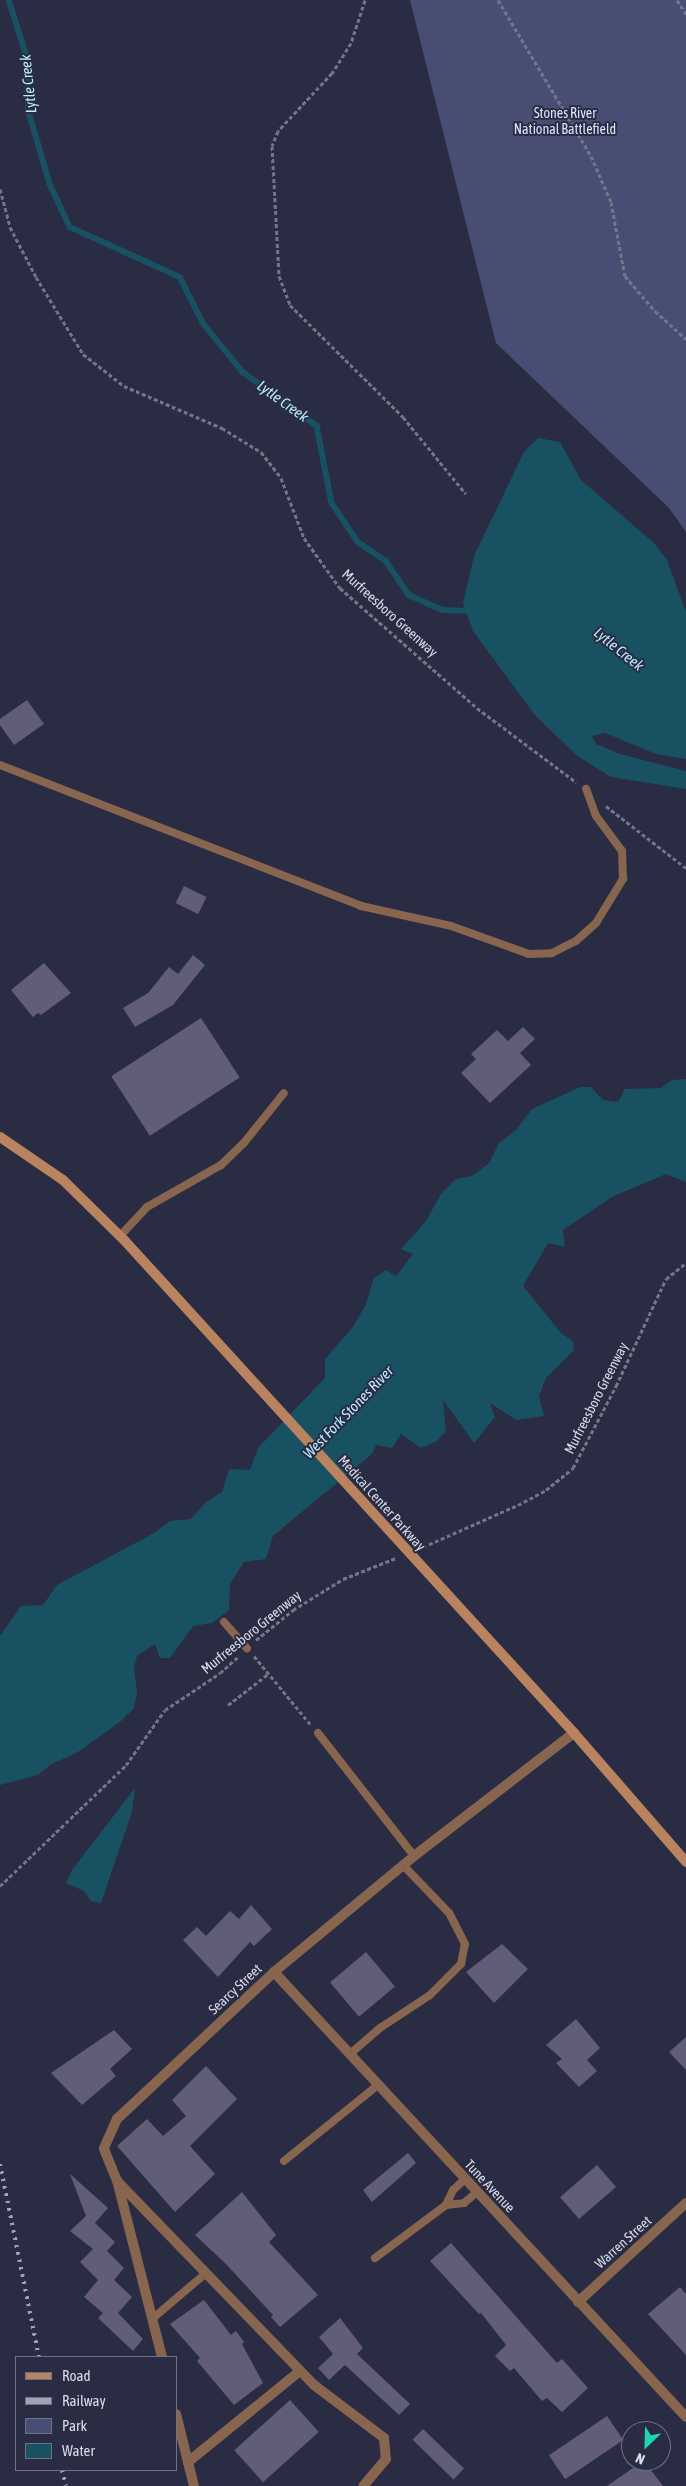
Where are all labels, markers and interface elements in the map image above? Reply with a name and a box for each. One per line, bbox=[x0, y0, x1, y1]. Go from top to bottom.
water label: Lytle Creek bbox=[16, 54, 40, 114]
park label: Stones River National Battlefield bbox=[514, 105, 616, 138]
water label: Lytle Creek bbox=[254, 376, 312, 426]
street label: Murfreesboro Greenway bbox=[339, 566, 441, 660]
water label: Lytle Creek bbox=[590, 623, 648, 675]
street label: Murfreesboro Greenway bbox=[561, 1339, 631, 1457]
water label: West Fork Stones River bbox=[299, 1362, 397, 1462]
street label: Medical Center Parkway bbox=[335, 1452, 429, 1554]
street label: Murfreesboro Greenway bbox=[198, 1587, 304, 1677]
street label: Searcy Street bbox=[205, 1960, 265, 2018]
street label: Tune Avenue bbox=[461, 2156, 519, 2216]
street label: Warren Street bbox=[591, 2212, 655, 2272]
legend bbox=[15, 2356, 178, 2471]
text: Road bbox=[62, 2367, 91, 2384]
text: Railway bbox=[62, 2392, 106, 2409]
text: Park bbox=[62, 2417, 87, 2434]
north arrow bbox=[621, 2421, 671, 2471]
text: Water bbox=[62, 2442, 95, 2459]
text: N bbox=[633, 2450, 647, 2468]

